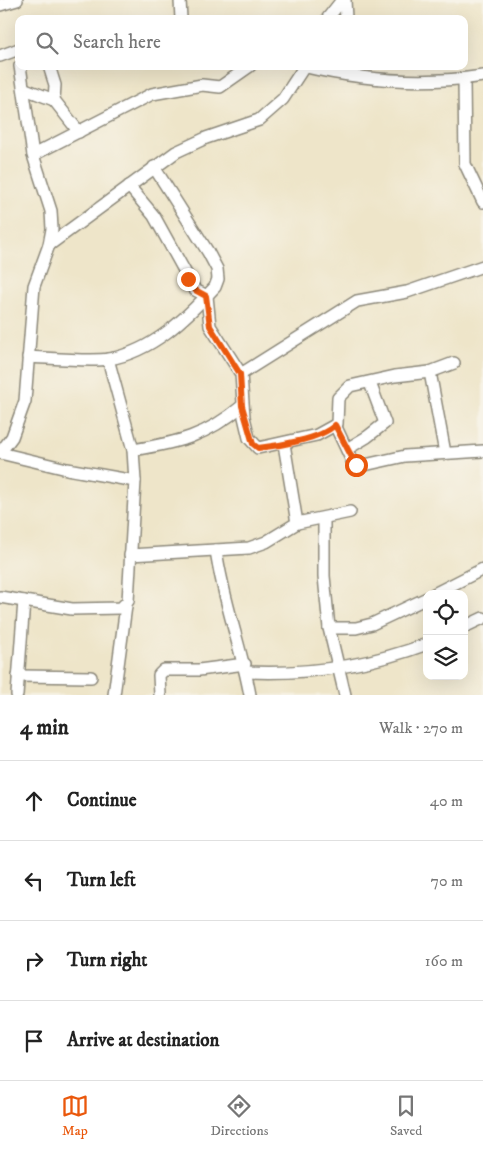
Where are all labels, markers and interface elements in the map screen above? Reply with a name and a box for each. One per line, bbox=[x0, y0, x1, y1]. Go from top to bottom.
search box bbox=[15, 15, 468, 70]
icon: search bbox=[33, 29, 61, 57]
text: Search here bbox=[73, 31, 161, 54]
route end bbox=[177, 268, 200, 291]
route start bbox=[345, 454, 368, 477]
map controls bbox=[423, 590, 468, 680]
button: locate bbox=[423, 590, 468, 635]
button: layers bbox=[423, 635, 468, 680]
text: 4 min bbox=[20, 715, 69, 741]
text: Walk · 270 m bbox=[379, 718, 463, 738]
icon: ahead bbox=[20, 787, 48, 815]
text: Continue bbox=[67, 789, 137, 812]
text: 40 m bbox=[430, 791, 463, 811]
icon: left bbox=[20, 867, 48, 895]
text: Turn left bbox=[67, 869, 136, 892]
text: 70 m bbox=[431, 871, 463, 891]
icon: right bbox=[20, 947, 48, 975]
text: Turn right bbox=[67, 949, 147, 972]
text: 160 m bbox=[425, 951, 463, 971]
icon: arrive bbox=[20, 1027, 48, 1055]
text: Arrive at destination bbox=[67, 1029, 219, 1052]
tab: Map bbox=[61, 1092, 89, 1140]
tab: Directions bbox=[210, 1092, 268, 1140]
tab: Saved bbox=[390, 1092, 422, 1140]

